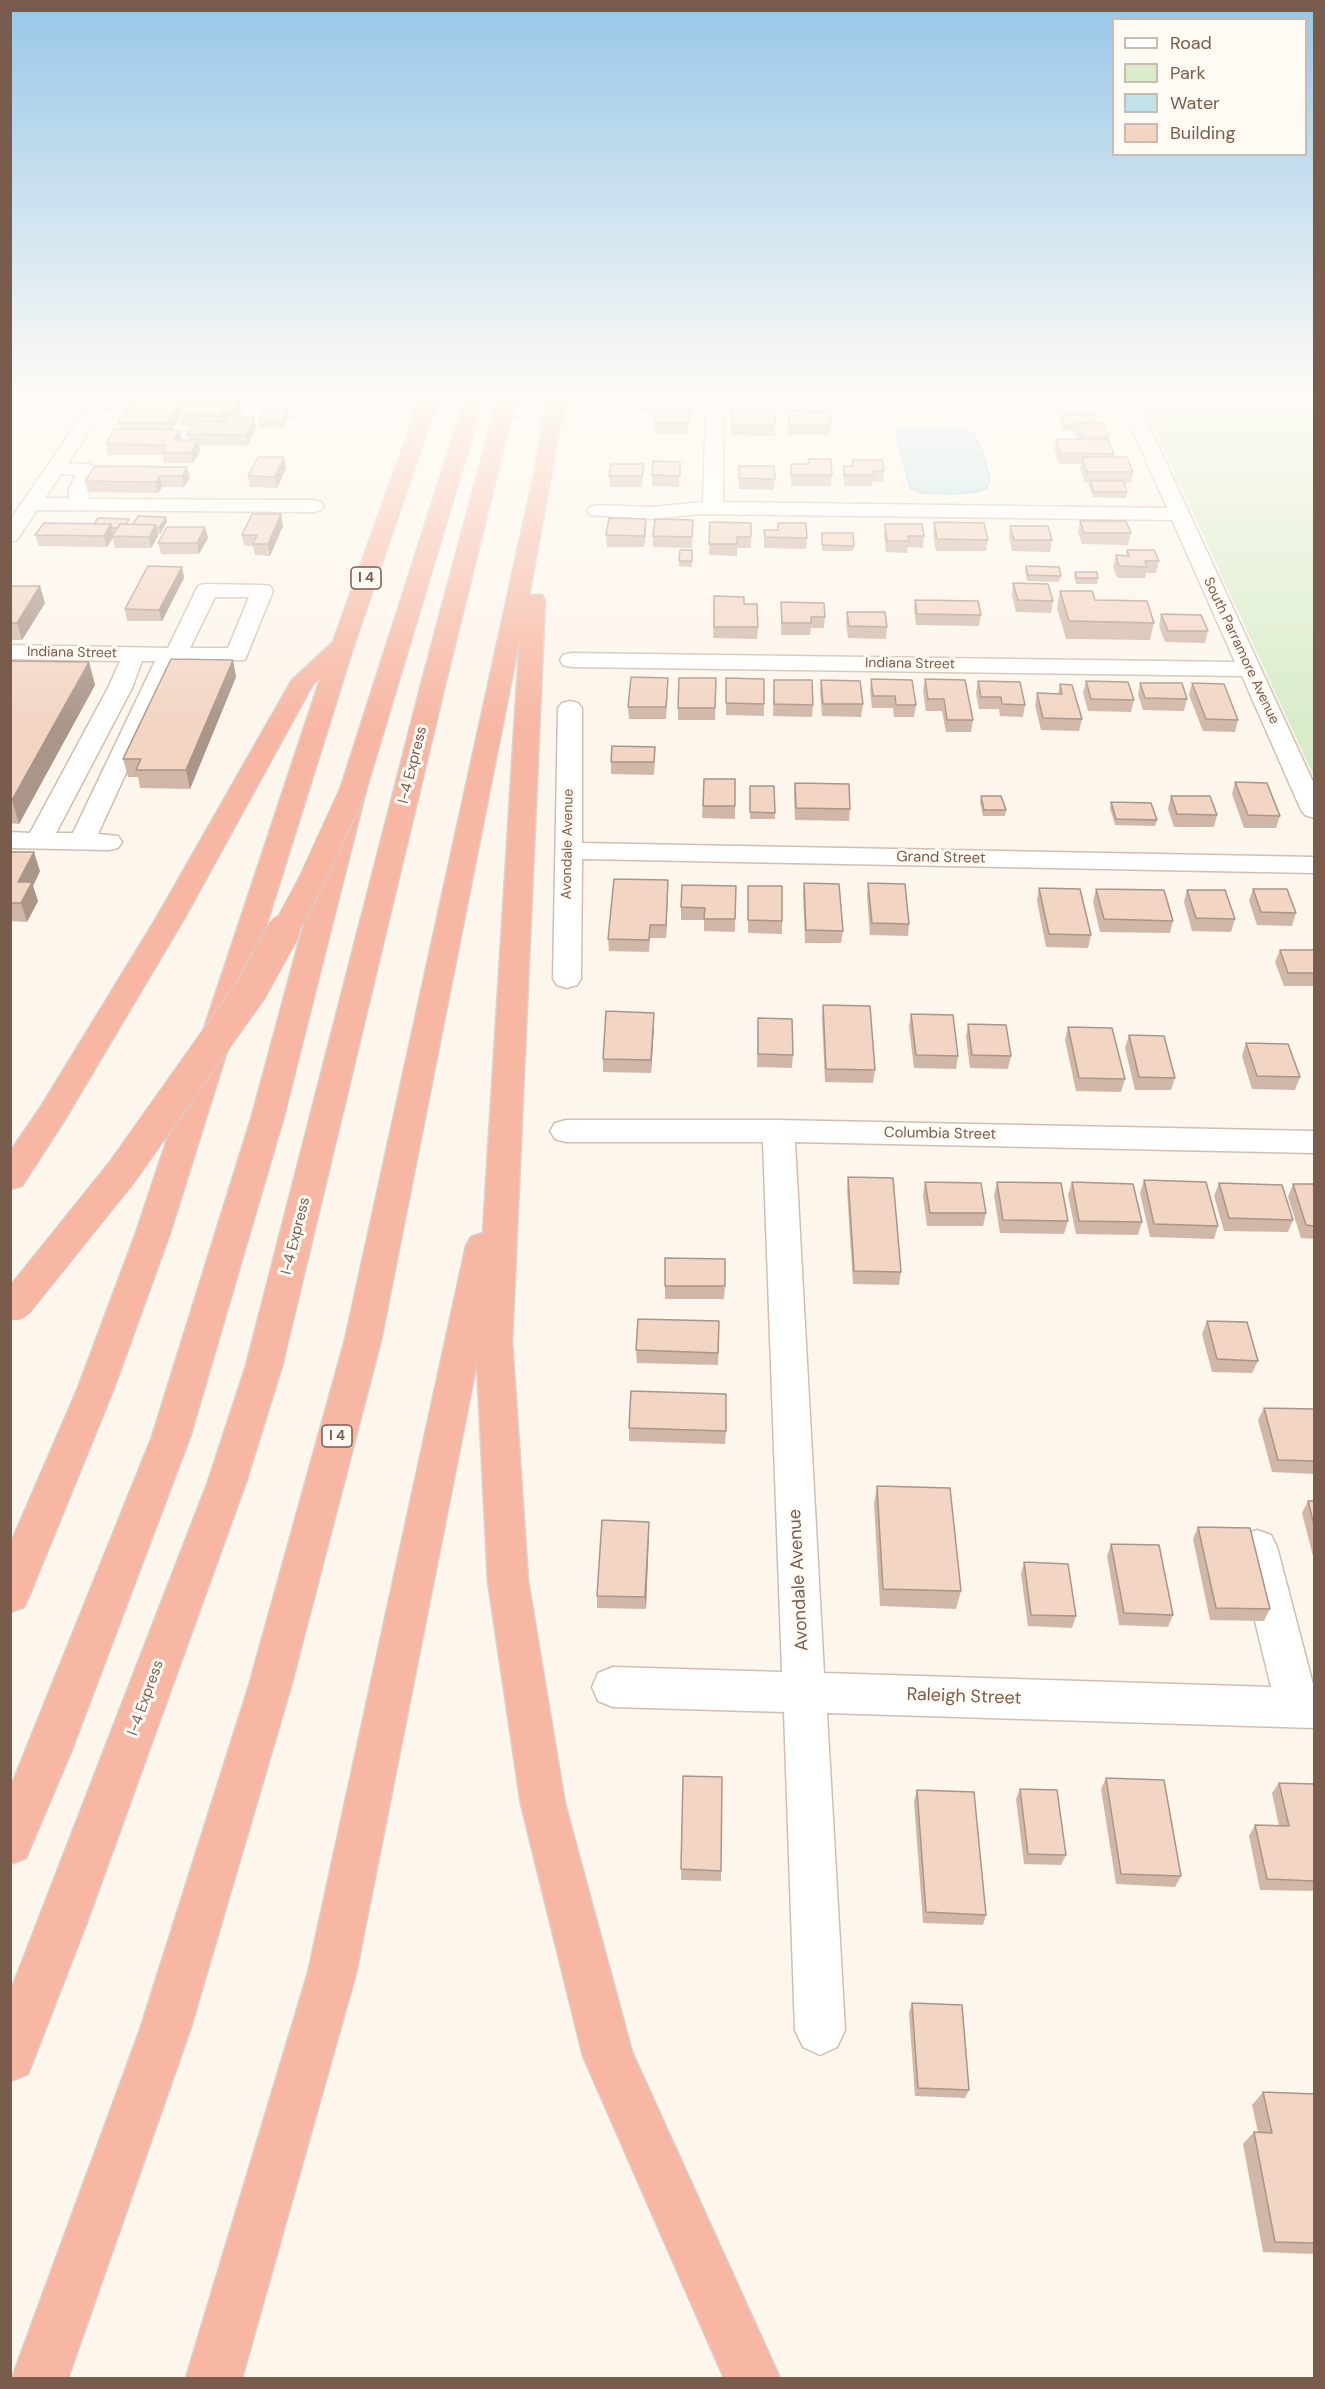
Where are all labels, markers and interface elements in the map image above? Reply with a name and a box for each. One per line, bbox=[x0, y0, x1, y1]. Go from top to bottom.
legend bbox=[1112, 18, 1307, 156]
text: Road bbox=[1170, 31, 1212, 55]
text: Park bbox=[1170, 61, 1206, 85]
text: Water bbox=[1170, 91, 1220, 115]
text: Building bbox=[1170, 121, 1235, 145]
road number: I 4 bbox=[351, 567, 381, 589]
street label: South Parramore Avenue bbox=[1200, 575, 1282, 727]
street label: Indiana Street bbox=[27, 644, 117, 662]
street label: Indiana Street bbox=[865, 655, 955, 673]
street label: I-4 Express bbox=[395, 725, 431, 805]
street label: Avondale Avenue bbox=[559, 789, 577, 899]
street label: Grand Street bbox=[896, 848, 986, 868]
street label: Columbia Street bbox=[884, 1124, 996, 1144]
street label: I-4 Express bbox=[278, 1196, 314, 1276]
road number: I 4 bbox=[322, 1425, 352, 1447]
street label: Avondale Avenue bbox=[784, 1508, 814, 1652]
street label: I-4 Express bbox=[124, 1658, 168, 1738]
street label: Raleigh Street bbox=[906, 1684, 1022, 1710]

